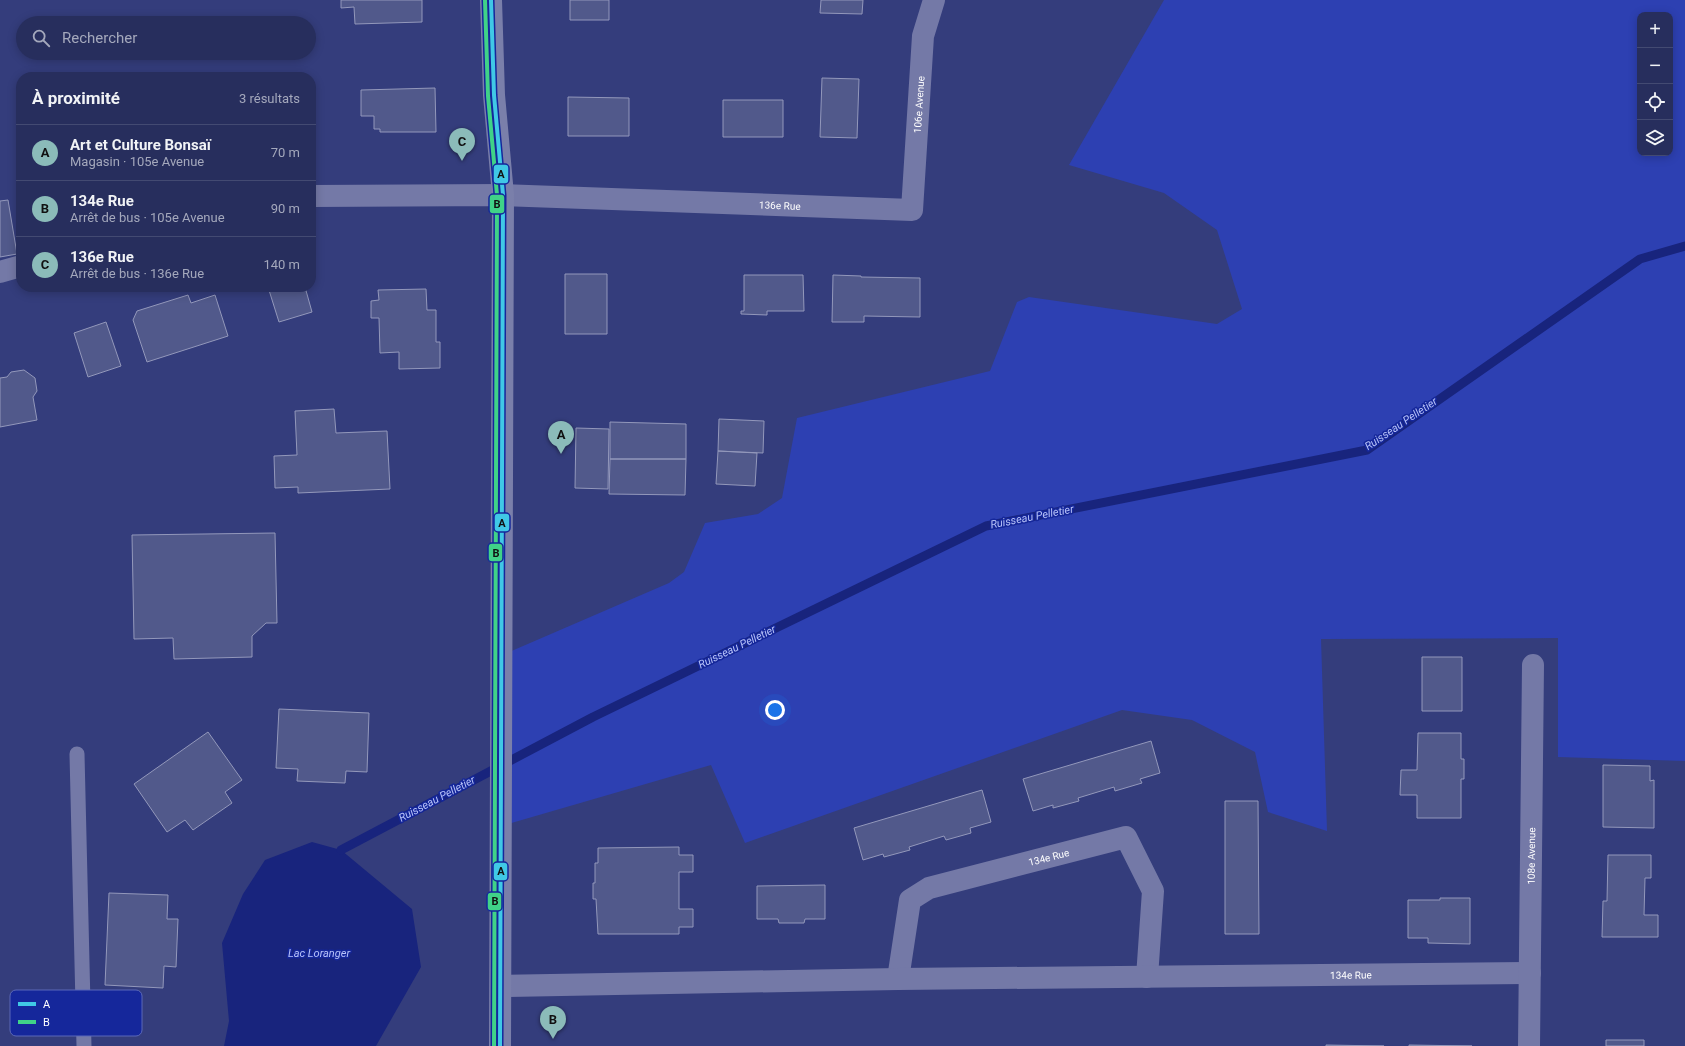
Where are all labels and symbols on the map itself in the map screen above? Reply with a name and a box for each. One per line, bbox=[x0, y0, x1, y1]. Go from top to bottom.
street label: 106e Avenue bbox=[911, 75, 926, 133]
pin: C bbox=[449, 128, 475, 161]
line badge: A bbox=[493, 164, 509, 184]
text: A bbox=[497, 168, 505, 181]
line badge: B bbox=[489, 194, 505, 214]
text: B bbox=[493, 198, 501, 211]
street label: 136e Rue bbox=[759, 199, 801, 211]
water label: Ruisseau Pelletier bbox=[1362, 395, 1440, 453]
pin: A bbox=[548, 421, 574, 454]
water label: Ruisseau Pelletier bbox=[989, 502, 1075, 531]
line badge: A bbox=[494, 513, 510, 532]
text: A bbox=[498, 517, 506, 530]
line badge: B bbox=[488, 543, 503, 562]
text: B bbox=[492, 547, 500, 560]
water label: Ruisseau Pelletier bbox=[696, 622, 778, 671]
your location bbox=[765, 700, 785, 720]
water label: Ruisseau Pelletier bbox=[397, 773, 478, 825]
street label: 108e Avenue bbox=[1525, 827, 1537, 885]
street label: 134e Rue bbox=[1027, 846, 1070, 868]
line badge: A bbox=[493, 862, 508, 881]
text: A bbox=[497, 865, 505, 878]
line badge: B bbox=[487, 892, 502, 911]
text: B bbox=[491, 895, 499, 908]
water label: Lac Loranger bbox=[288, 947, 350, 960]
street label: 134e Rue bbox=[1330, 969, 1372, 980]
legend bbox=[10, 990, 142, 1036]
text: A bbox=[43, 998, 51, 1011]
pin: B bbox=[540, 1006, 566, 1039]
text: B bbox=[43, 1016, 50, 1029]

